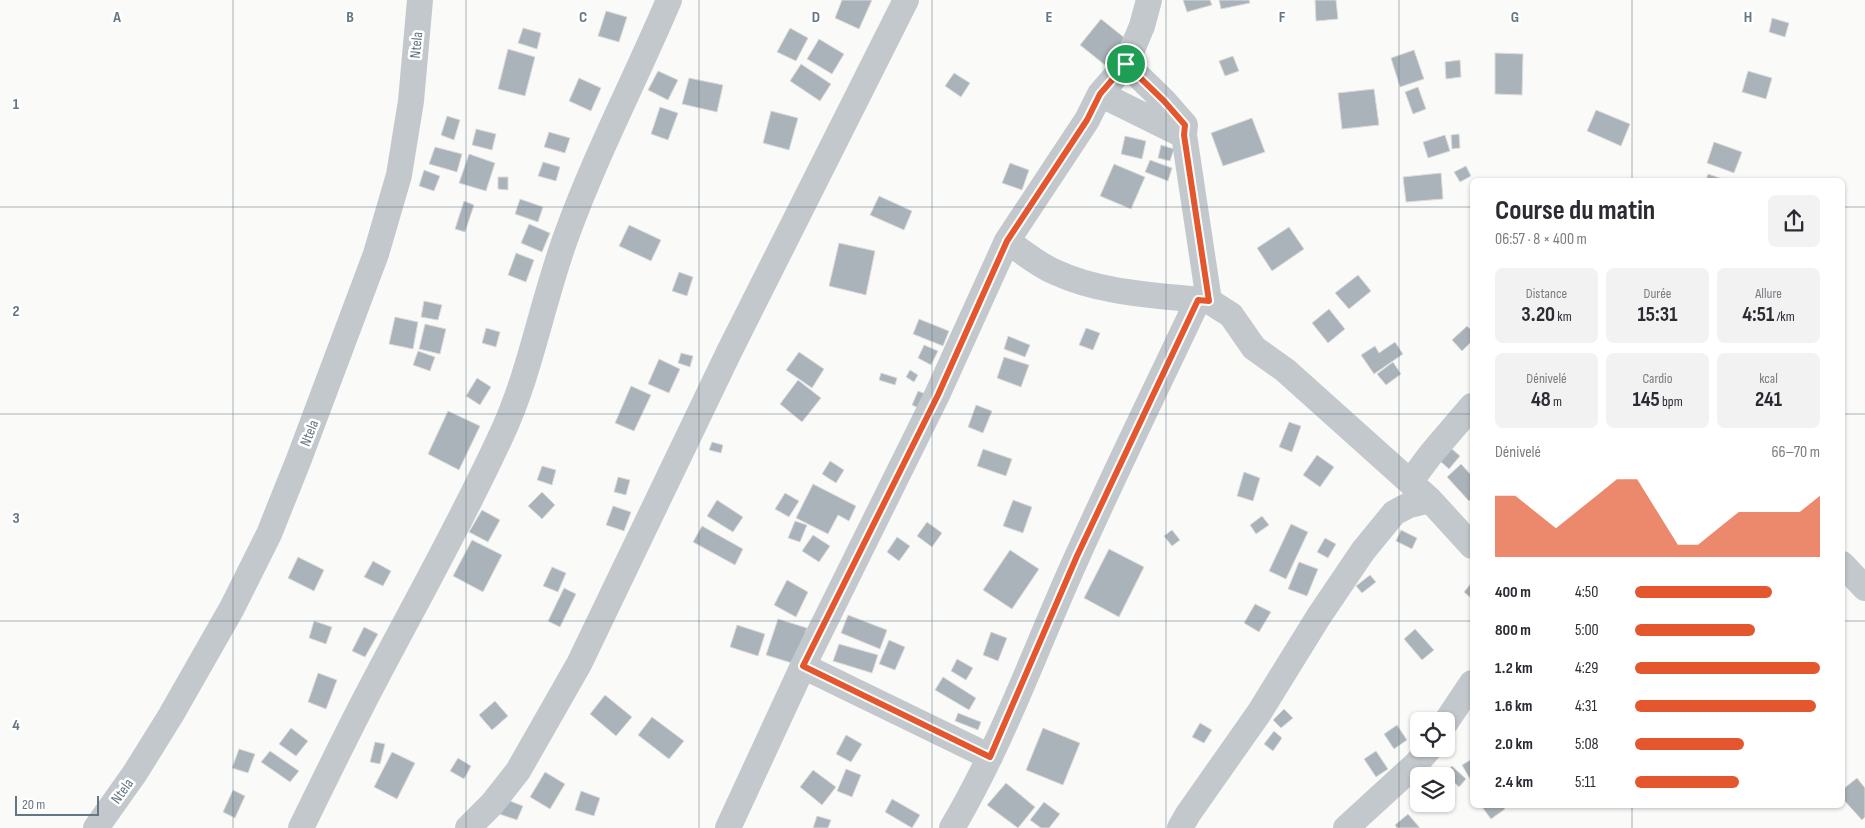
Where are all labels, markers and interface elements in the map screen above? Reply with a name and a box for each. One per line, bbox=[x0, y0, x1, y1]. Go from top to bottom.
text: A bbox=[112, 8, 121, 27]
text: B bbox=[346, 8, 354, 27]
text: C bbox=[579, 8, 587, 27]
text: D bbox=[812, 8, 820, 27]
text: E bbox=[1046, 8, 1053, 27]
text: F bbox=[1279, 8, 1286, 27]
text: G bbox=[1511, 8, 1519, 27]
text: H bbox=[1744, 8, 1752, 27]
street label: Ntela bbox=[406, 31, 427, 59]
pin bbox=[1105, 43, 1147, 85]
icon: arrive bbox=[1112, 50, 1140, 78]
text: 1 bbox=[13, 95, 20, 114]
text: Course du matin bbox=[1495, 194, 1655, 227]
button: share bbox=[1768, 195, 1820, 247]
text: 06:57 · 8 × 400 m bbox=[1495, 230, 1587, 249]
text: Distance bbox=[1526, 285, 1567, 302]
text: Durée bbox=[1644, 285, 1671, 302]
text: Allure bbox=[1755, 285, 1782, 302]
text: 2 bbox=[12, 302, 20, 321]
text: 3.20 bbox=[1521, 302, 1555, 327]
text: 15:31 bbox=[1638, 302, 1677, 327]
text: 4:51 bbox=[1742, 302, 1774, 327]
text: km bbox=[1555, 308, 1572, 325]
text: /km bbox=[1774, 308, 1795, 325]
text: Dénivelé bbox=[1526, 370, 1567, 387]
text: Cardio bbox=[1643, 370, 1673, 387]
text: kcal bbox=[1759, 370, 1778, 387]
text: 48 bbox=[1531, 387, 1551, 412]
text: 145 bbox=[1632, 387, 1660, 412]
text: 241 bbox=[1755, 387, 1782, 412]
text: m bbox=[1551, 393, 1562, 410]
text: bpm bbox=[1660, 393, 1683, 410]
street label: Ntela bbox=[296, 417, 323, 449]
text: Dénivelé bbox=[1495, 443, 1541, 462]
text: 66–70 m bbox=[1771, 443, 1820, 462]
text: 3 bbox=[12, 509, 20, 528]
text: 400 m bbox=[1495, 583, 1531, 602]
text: 4:50 bbox=[1575, 583, 1598, 602]
text: 800 m bbox=[1495, 621, 1531, 640]
text: 5:00 bbox=[1575, 621, 1599, 640]
text: 1.2 km bbox=[1495, 659, 1533, 678]
text: 4:29 bbox=[1575, 659, 1598, 678]
text: 1.6 km bbox=[1495, 697, 1532, 716]
text: 4:31 bbox=[1575, 697, 1597, 716]
map controls bbox=[1410, 712, 1455, 812]
button: locate bbox=[1410, 712, 1455, 757]
text: 4 bbox=[12, 716, 20, 735]
text: 2.0 km bbox=[1495, 735, 1533, 754]
text: 5:08 bbox=[1575, 735, 1599, 754]
button: layers bbox=[1410, 767, 1455, 812]
text: 2.4 km bbox=[1495, 773, 1533, 792]
text: 5:11 bbox=[1575, 773, 1596, 792]
street label: Ntela bbox=[107, 775, 138, 808]
scale bar bbox=[15, 793, 99, 816]
text: 20 m bbox=[22, 796, 45, 813]

